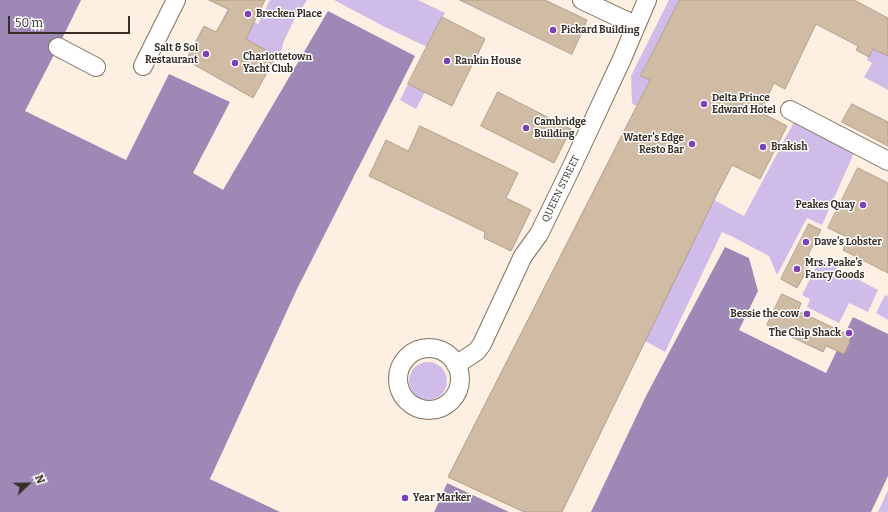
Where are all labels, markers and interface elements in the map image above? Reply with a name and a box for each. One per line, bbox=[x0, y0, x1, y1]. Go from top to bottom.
scale bar bbox=[10, 8, 132, 34]
place label: Brecken Place bbox=[256, 8, 322, 20]
marker: Brecken Place bbox=[243, 9, 253, 19]
text: 50 m bbox=[15, 16, 43, 30]
place label: Pickard Building bbox=[561, 24, 639, 36]
marker: Pickard Building bbox=[548, 25, 558, 35]
place label: Salt & Sol Restaurant bbox=[145, 42, 198, 66]
marker: Salt & Sol Restaurant bbox=[201, 49, 211, 59]
place label: Charlottetown Yacht Club bbox=[243, 51, 312, 74]
place label: Rankin House bbox=[455, 55, 521, 67]
marker: Rankin House bbox=[442, 56, 452, 66]
marker: Charlottetown Yacht Club bbox=[230, 58, 240, 68]
place label: Delta Prince Edward Hotel bbox=[712, 92, 776, 116]
marker: Delta Prince Edward Hotel bbox=[699, 99, 709, 109]
place label: Cambridge Building bbox=[534, 116, 586, 140]
marker: Cambridge Building bbox=[521, 123, 531, 133]
place label: Water's Edge Resto Bar bbox=[623, 132, 684, 156]
marker: Water's Edge Resto Bar bbox=[687, 139, 697, 149]
place label: Brakish bbox=[771, 141, 808, 153]
marker: Brakish bbox=[758, 142, 768, 152]
street label: QUEEN STREET bbox=[540, 154, 582, 224]
place label: Peakes Quay bbox=[796, 199, 855, 211]
marker: Peakes Quay bbox=[858, 200, 868, 210]
place label: Dave's Lobster bbox=[814, 236, 882, 248]
marker: Dave's Lobster bbox=[801, 237, 811, 247]
place label: Mrs. Peake’s Fancy Goods bbox=[805, 257, 865, 280]
marker: Mrs. Peake’s Fancy Goods bbox=[792, 264, 802, 274]
place label: Bessie the cow bbox=[730, 308, 799, 320]
marker: Bessie the cow bbox=[802, 309, 812, 319]
place label: The Chip Shack bbox=[769, 327, 841, 339]
marker: The Chip Shack bbox=[844, 328, 854, 338]
north arrow bbox=[8, 464, 48, 504]
text: N bbox=[32, 473, 47, 486]
place label: Year Marker bbox=[413, 492, 471, 504]
marker: Year Marker bbox=[400, 493, 410, 503]

